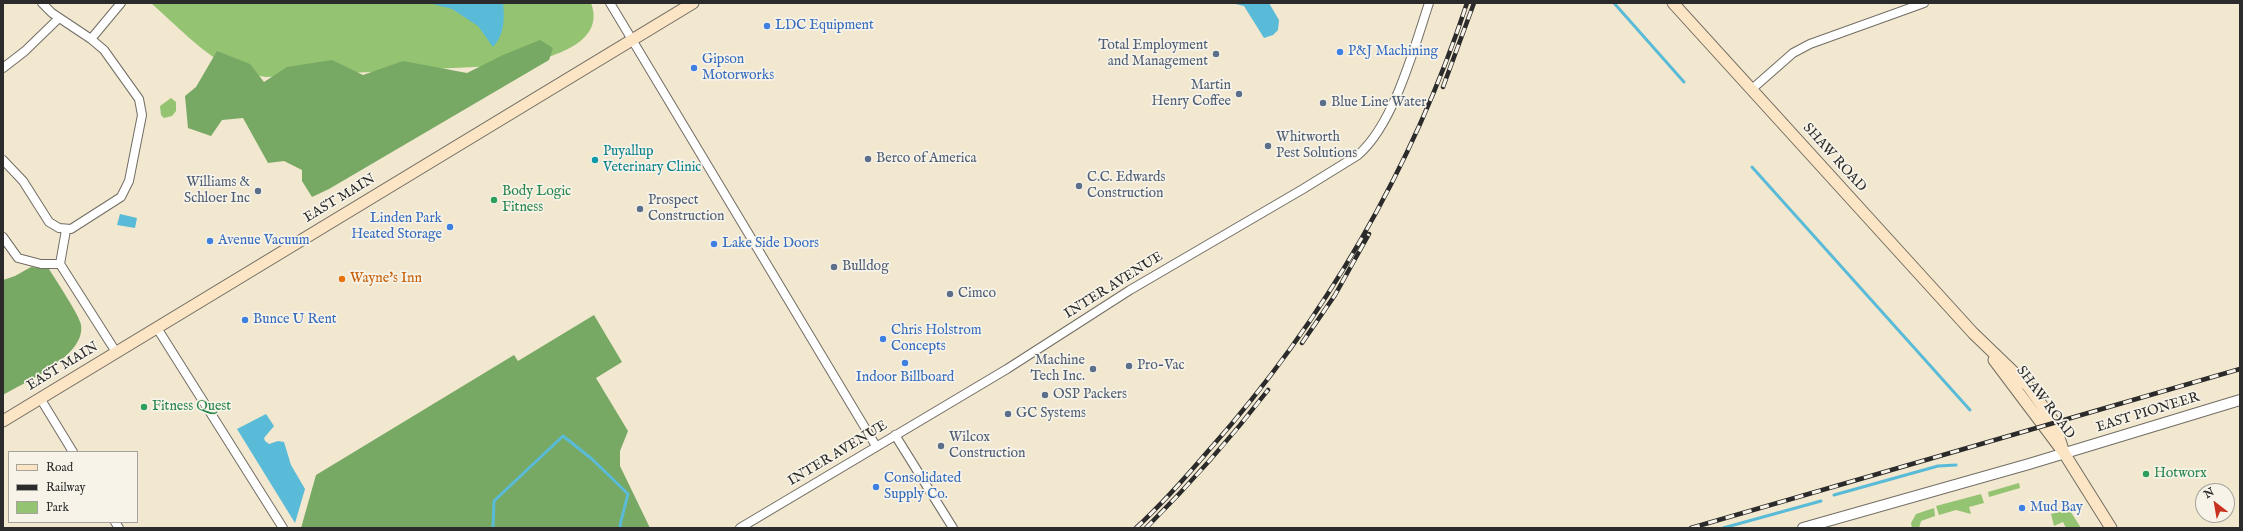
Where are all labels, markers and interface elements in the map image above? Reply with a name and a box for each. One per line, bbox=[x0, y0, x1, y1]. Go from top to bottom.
place label: LDC Equipment bbox=[775, 18, 874, 34]
marker: LDC Equipment bbox=[762, 21, 772, 31]
place label: Total Employment and Management bbox=[1098, 38, 1208, 70]
place label: P&J Machining bbox=[1348, 44, 1438, 60]
marker: P&J Machining bbox=[1335, 47, 1345, 57]
marker: Total Employment and Management bbox=[1211, 49, 1221, 59]
place label: Gipson Motorworks bbox=[702, 52, 774, 84]
marker: Gipson Motorworks bbox=[689, 63, 699, 73]
place label: Martin Henry Coffee bbox=[1151, 78, 1231, 110]
marker: Martin Henry Coffee bbox=[1234, 89, 1244, 99]
place label: Blue Line Water bbox=[1331, 95, 1426, 111]
marker: Blue Line Water bbox=[1318, 98, 1328, 108]
street label: SHAW ROAD bbox=[1799, 120, 1869, 196]
place label: Whitworth Pest Solutions bbox=[1276, 130, 1357, 162]
marker: Whitworth Pest Solutions bbox=[1263, 141, 1273, 151]
place label: Puyallup Veterinary Clinic bbox=[603, 144, 701, 176]
place label: Berco of America bbox=[876, 151, 977, 167]
marker: Berco of America bbox=[863, 154, 873, 164]
marker: Puyallup Veterinary Clinic bbox=[590, 155, 600, 165]
place label: C.C. Edwards Construction bbox=[1087, 170, 1165, 202]
street label: EAST MAIN bbox=[301, 171, 379, 227]
place label: Williams & Schloer Inc bbox=[184, 175, 250, 208]
marker: C.C. Edwards Construction bbox=[1074, 181, 1084, 191]
place label: Body Logic Fitness bbox=[502, 184, 571, 216]
marker: Williams & Schloer Inc bbox=[253, 186, 263, 196]
place label: Prospect Construction bbox=[648, 193, 725, 226]
marker: Body Logic Fitness bbox=[489, 195, 499, 205]
marker: Prospect Construction bbox=[635, 204, 645, 214]
place label: Linden Park Heated Storage bbox=[351, 211, 442, 244]
marker: Linden Park Heated Storage bbox=[445, 222, 455, 232]
place label: Avenue Vacuum bbox=[218, 233, 309, 249]
marker: Avenue Vacuum bbox=[205, 236, 215, 246]
place label: Lake Side Doors bbox=[722, 236, 819, 252]
marker: Lake Side Doors bbox=[709, 239, 719, 249]
street label: INTER AVENUE bbox=[1062, 249, 1166, 323]
place label: Bulldog bbox=[842, 259, 889, 275]
marker: Bulldog bbox=[829, 262, 839, 272]
place label: Wayne's Inn bbox=[350, 271, 422, 287]
marker: Wayne's Inn bbox=[337, 274, 347, 284]
place label: Cimco bbox=[958, 286, 996, 302]
marker: Cimco bbox=[945, 289, 955, 299]
place label: Bunce U Rent bbox=[253, 312, 337, 328]
marker: Bunce U Rent bbox=[240, 315, 250, 325]
place label: Chris Holstrom Concepts bbox=[891, 323, 982, 356]
marker: Chris Holstrom Concepts bbox=[878, 334, 888, 344]
street label: EAST MAIN bbox=[24, 339, 102, 395]
place label: Machine Tech Inc. bbox=[1031, 353, 1085, 386]
marker: Indoor Billboard bbox=[900, 358, 910, 368]
place label: Pro-Vac bbox=[1137, 358, 1185, 374]
marker: Pro-Vac bbox=[1124, 361, 1134, 371]
street label: SHAW ROAD bbox=[2012, 363, 2078, 443]
marker: Machine Tech Inc. bbox=[1088, 364, 1098, 374]
place label: Indoor Billboard bbox=[856, 370, 954, 386]
place label: OSP Packers bbox=[1053, 387, 1127, 403]
street label: EAST PIONEER bbox=[2094, 389, 2202, 437]
marker: OSP Packers bbox=[1040, 390, 1050, 400]
place label: Fitness Quest bbox=[152, 399, 231, 415]
marker: Fitness Quest bbox=[139, 402, 149, 412]
place label: GC Systems bbox=[1016, 406, 1086, 422]
marker: GC Systems bbox=[1003, 409, 1013, 419]
street label: INTER AVENUE bbox=[785, 418, 891, 490]
place label: Wilcox Construction bbox=[949, 430, 1026, 462]
marker: Wilcox Construction bbox=[936, 441, 946, 451]
legend bbox=[8, 451, 138, 523]
text: Road bbox=[46, 460, 73, 475]
place label: Hotworx bbox=[2154, 466, 2207, 482]
marker: Hotworx bbox=[2141, 469, 2151, 479]
place label: Consolidated Supply Co. bbox=[884, 471, 961, 504]
text: Railway bbox=[46, 480, 85, 495]
marker: Consolidated Supply Co. bbox=[871, 482, 881, 492]
north arrow bbox=[2195, 483, 2235, 523]
text: N bbox=[2202, 485, 2217, 502]
text: Park bbox=[46, 500, 69, 515]
place label: Mud Bay bbox=[2030, 500, 2083, 516]
marker: Mud Bay bbox=[2017, 503, 2027, 513]

